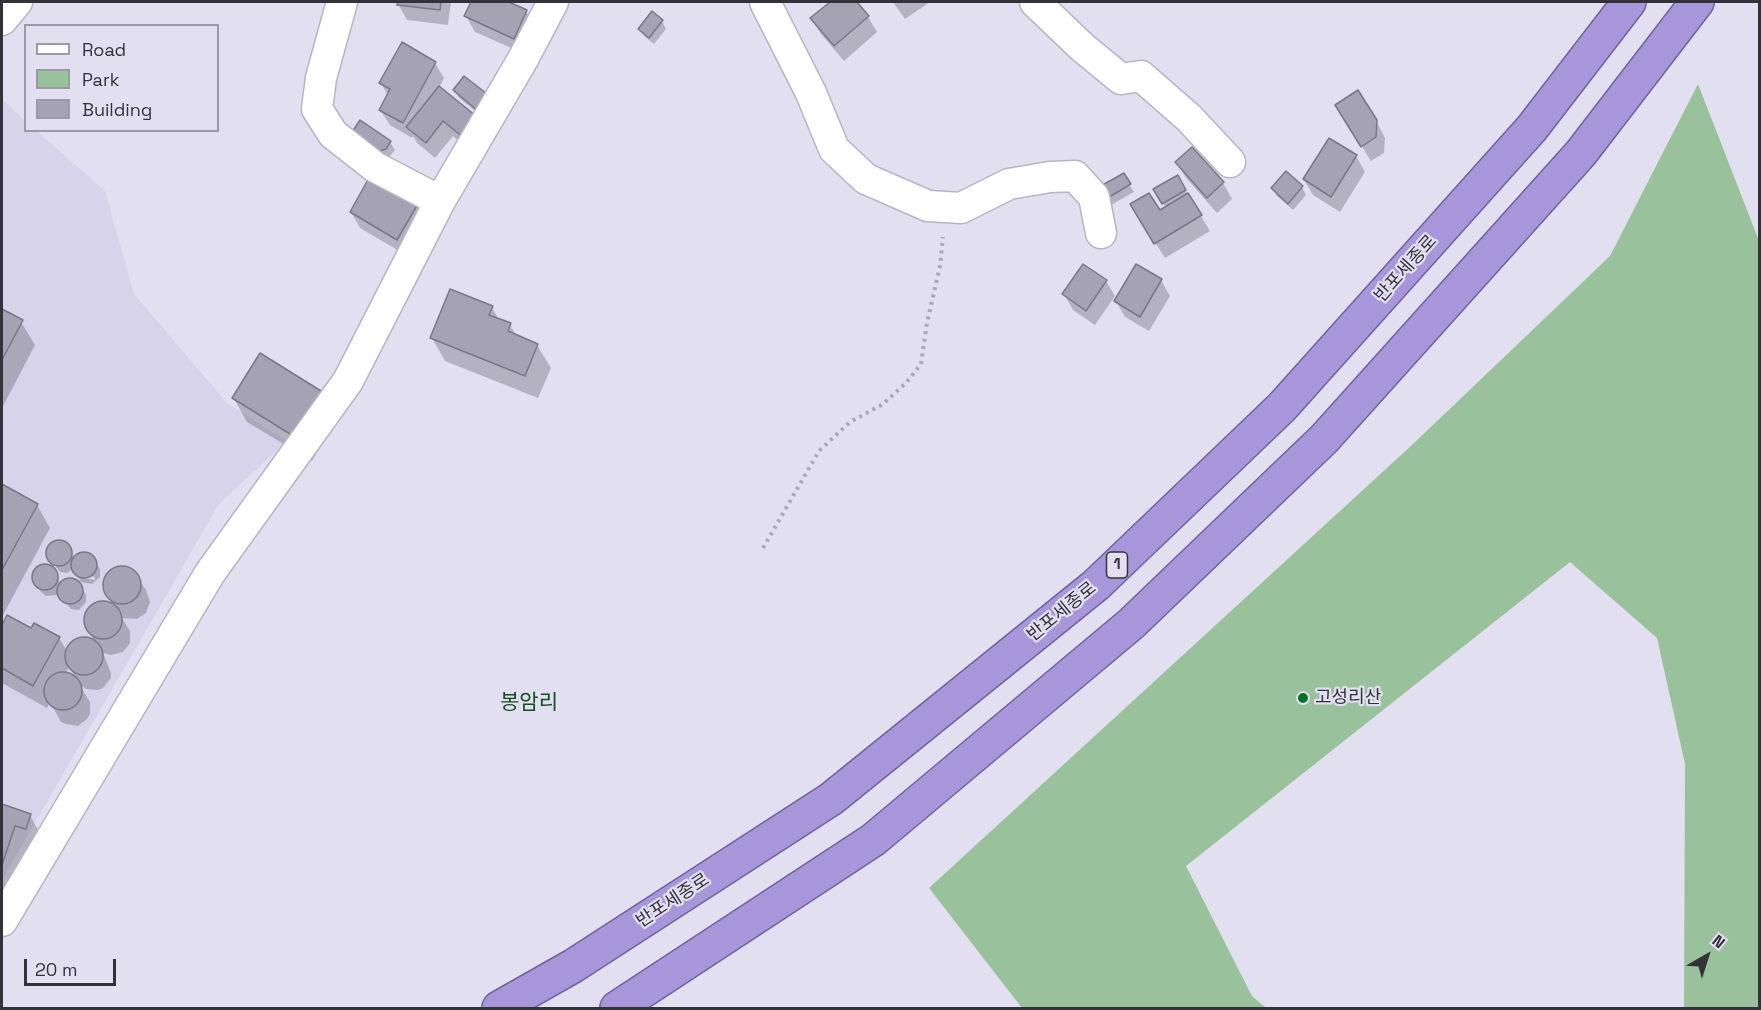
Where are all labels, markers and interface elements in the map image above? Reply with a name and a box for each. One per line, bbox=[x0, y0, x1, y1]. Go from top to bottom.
legend bbox=[24, 24, 219, 132]
text: Road bbox=[82, 38, 126, 61]
text: Park bbox=[82, 68, 119, 91]
text: Building bbox=[82, 98, 152, 121]
street label: 반포세종로 bbox=[1370, 231, 1442, 307]
road number: 1 bbox=[1106, 552, 1128, 578]
street label: 반포세종로 bbox=[1023, 578, 1101, 646]
place label: 고성리산 bbox=[1315, 687, 1381, 709]
district label: 봉암리 bbox=[500, 690, 558, 716]
marker: 고성리산 bbox=[1296, 691, 1310, 705]
street label: 반포세종로 bbox=[632, 869, 714, 933]
north arrow bbox=[1677, 926, 1737, 986]
text: N bbox=[1708, 930, 1729, 953]
scale bar bbox=[27, 947, 118, 985]
text: 20 m bbox=[35, 958, 78, 981]

